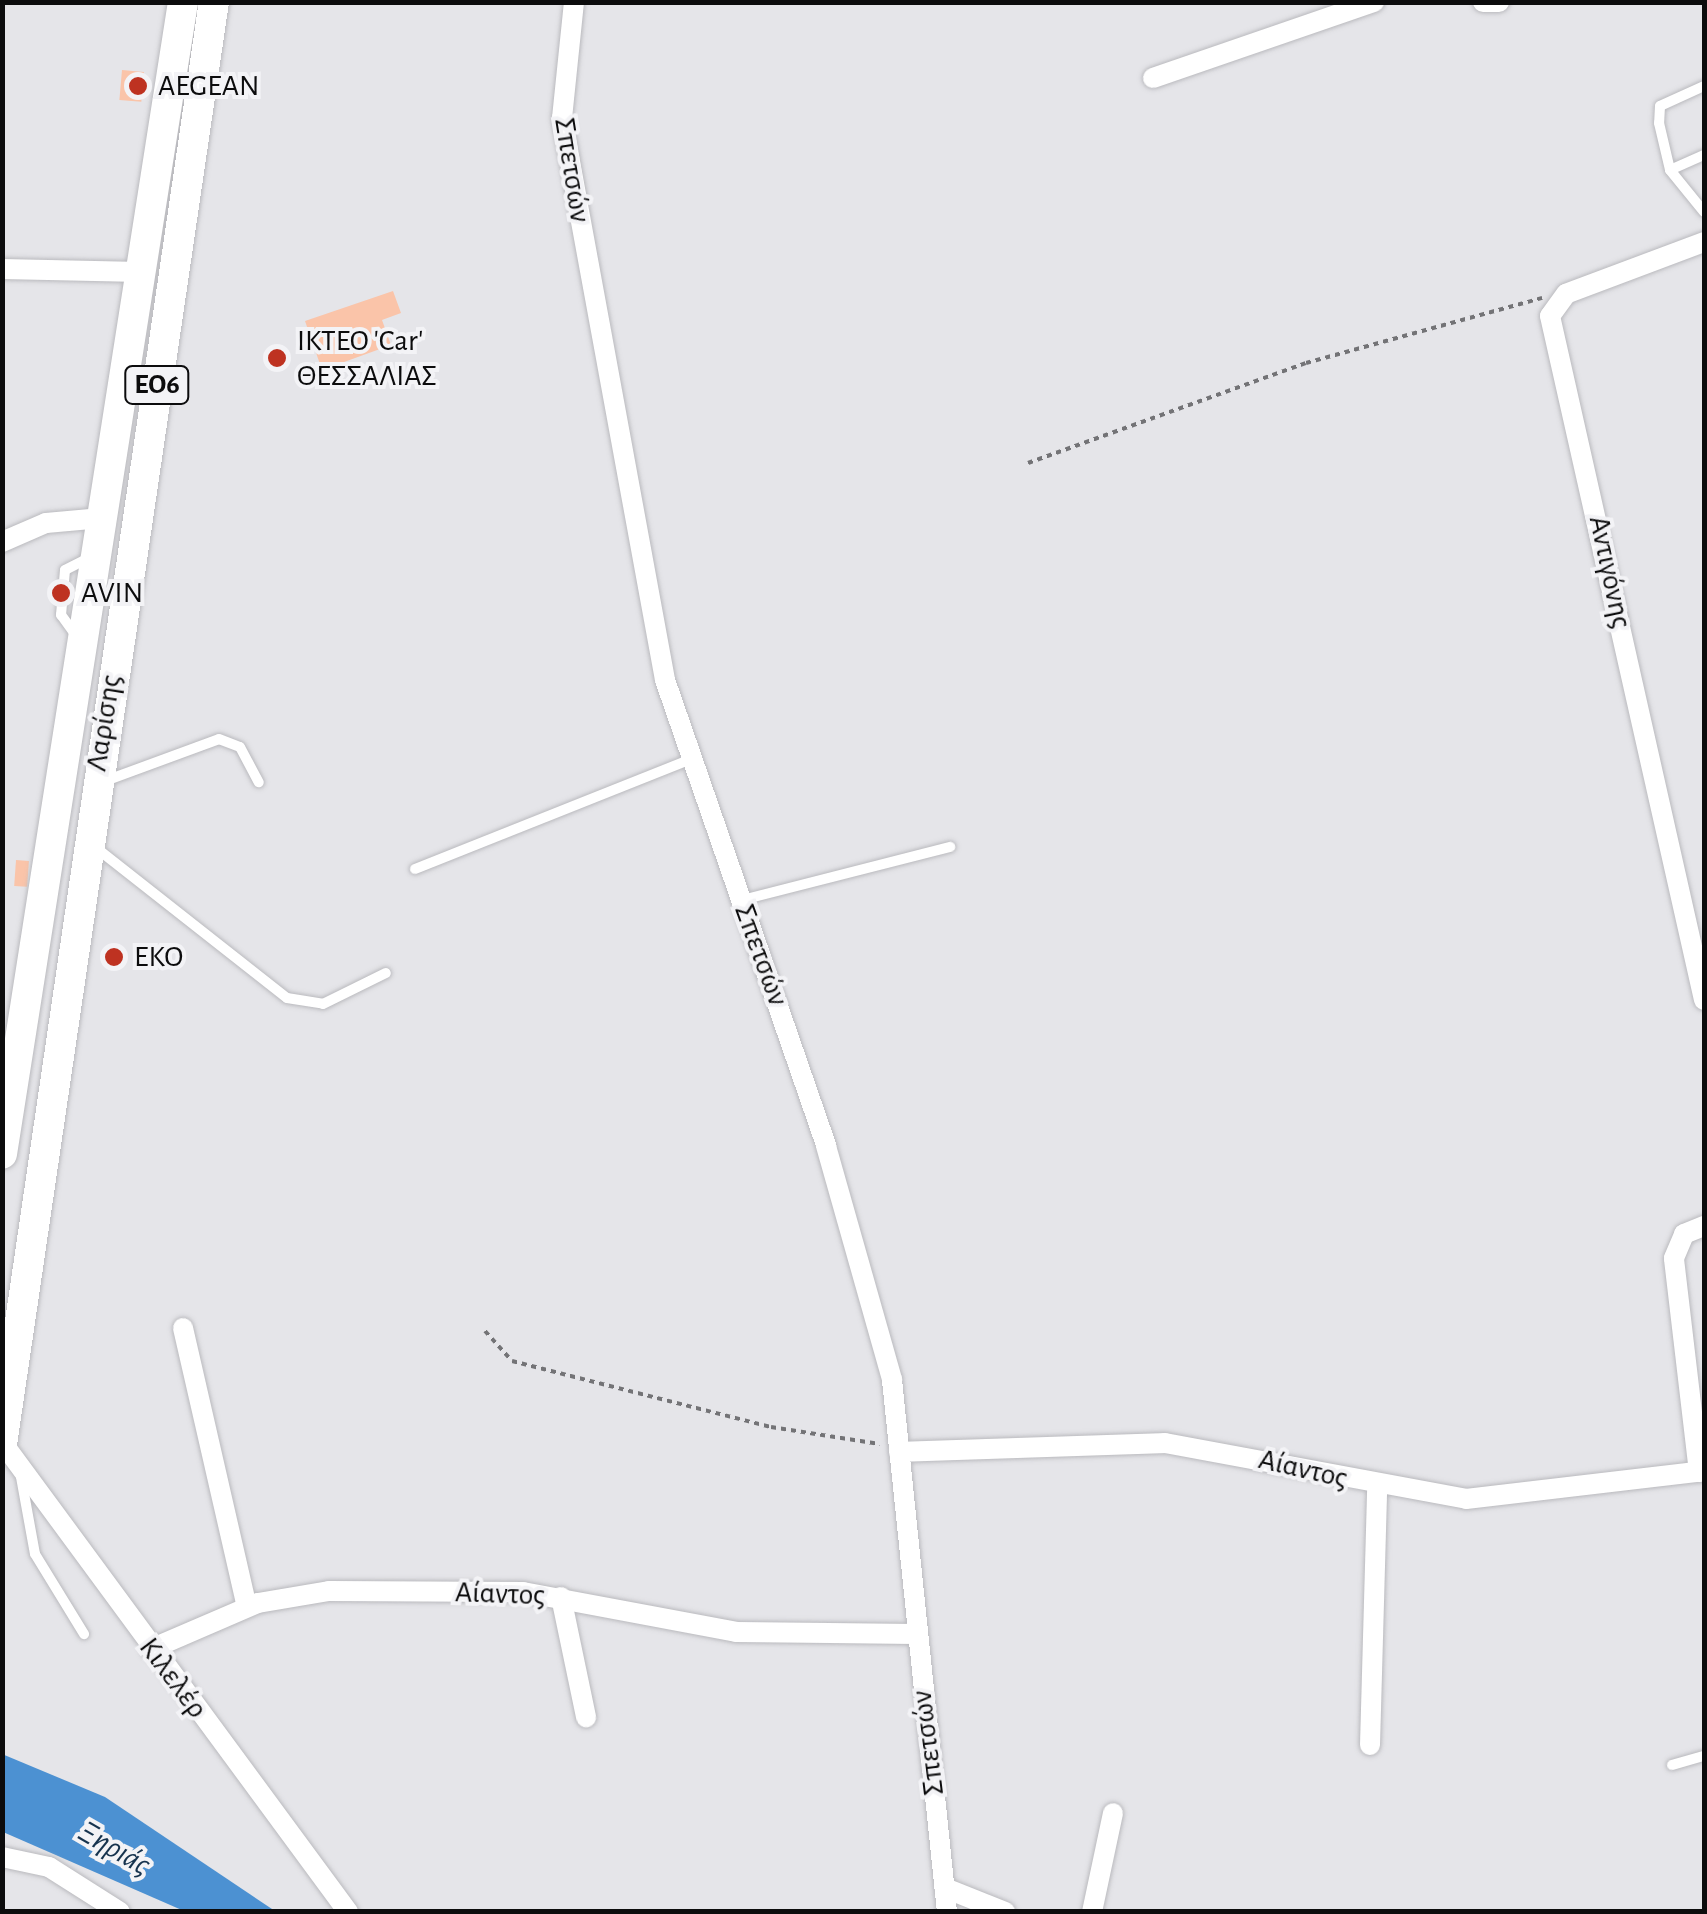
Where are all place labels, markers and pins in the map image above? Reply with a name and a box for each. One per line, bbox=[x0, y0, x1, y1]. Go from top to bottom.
place label: AEGEAN bbox=[158, 68, 260, 104]
marker: AEGEAN bbox=[127, 75, 149, 97]
place label: ΙΚΤΕΟ 'Car' ΘΕΣΣΑΛΙΑΣ bbox=[297, 323, 437, 394]
marker: ΙΚΤΕΟ 'Car' ΘΕΣΣΑΛΙΑΣ bbox=[266, 347, 288, 369]
place label: AVIN bbox=[81, 575, 143, 611]
marker: AVIN bbox=[50, 582, 72, 604]
place label: EKO bbox=[134, 939, 183, 975]
marker: EKO bbox=[103, 946, 125, 968]

